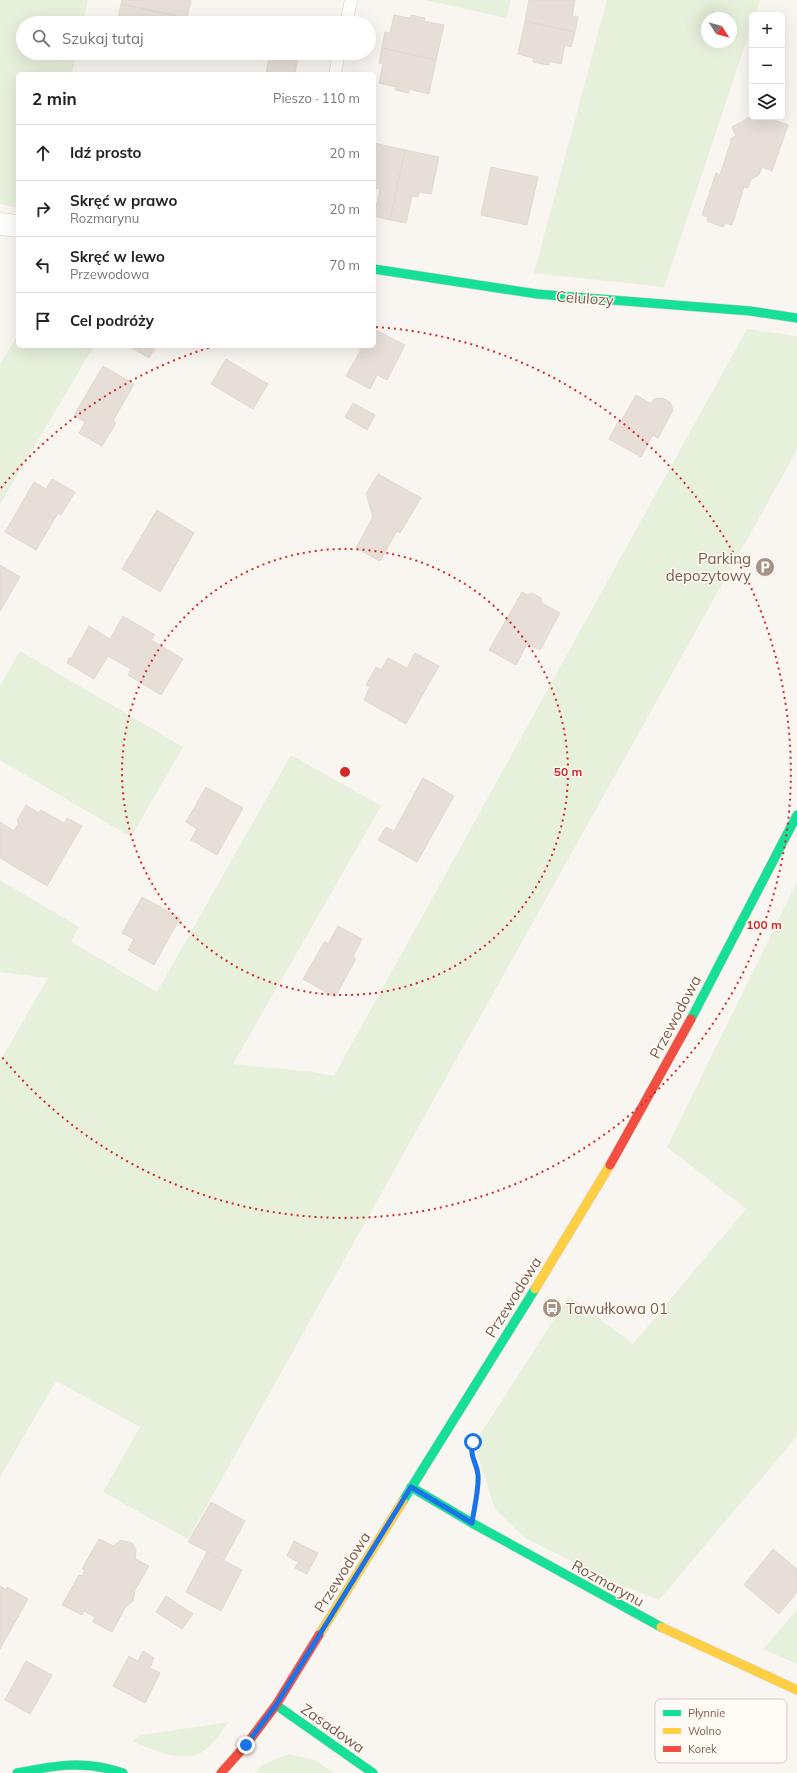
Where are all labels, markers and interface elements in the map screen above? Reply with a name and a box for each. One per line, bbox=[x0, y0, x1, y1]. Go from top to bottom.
north arrow bbox=[701, 12, 737, 48]
map controls bbox=[749, 12, 785, 120]
button: + bbox=[749, 12, 785, 48]
search box bbox=[16, 16, 376, 60]
icon: search bbox=[30, 27, 52, 49]
text: Szukaj tutaj bbox=[62, 29, 144, 48]
button: − bbox=[749, 48, 785, 84]
button: layers bbox=[749, 84, 785, 120]
text: 2 min bbox=[32, 88, 77, 109]
text: Pieszo · 110 m bbox=[273, 90, 360, 106]
icon: ahead bbox=[32, 142, 54, 164]
text: Idź prosto bbox=[70, 143, 141, 162]
text: 20 m bbox=[330, 145, 360, 161]
text: Skręć w prawo bbox=[70, 191, 177, 210]
icon: right bbox=[32, 198, 54, 220]
text: 20 m bbox=[330, 201, 360, 217]
text: Rozmarynu bbox=[70, 210, 139, 226]
text: Skręć w lewo bbox=[70, 247, 165, 266]
icon: left bbox=[32, 254, 54, 276]
text: 70 m bbox=[330, 257, 360, 273]
text: Przewodowa bbox=[70, 266, 149, 282]
street label: Celulozy bbox=[555, 287, 615, 309]
icon: arrive bbox=[32, 310, 54, 332]
text: Cel podróży bbox=[70, 311, 154, 330]
place label: Parking depozytowy bbox=[666, 549, 751, 585]
parking icon: Parking depozytowy bbox=[754, 556, 776, 578]
text: 50 m bbox=[554, 764, 582, 779]
centre of rings bbox=[338, 765, 352, 779]
text: 100 m bbox=[746, 917, 782, 932]
street label: Przewodowa bbox=[645, 972, 705, 1062]
street label: Przewodowa bbox=[481, 1253, 545, 1341]
bus stop icon: Tawułkowa 01 bbox=[541, 1297, 563, 1319]
place label: Tawułkowa 01 bbox=[566, 1299, 668, 1318]
route start bbox=[464, 1433, 482, 1451]
street label: Przewodowa bbox=[310, 1528, 374, 1616]
street label: Rozmarynu bbox=[568, 1555, 648, 1611]
street label: Zasadowa bbox=[297, 1699, 369, 1757]
legend bbox=[655, 1699, 787, 1763]
text: Płynnie bbox=[688, 1706, 725, 1720]
text: Wolno bbox=[688, 1724, 721, 1738]
route end bbox=[237, 1736, 255, 1754]
text: Korek bbox=[688, 1742, 717, 1756]

